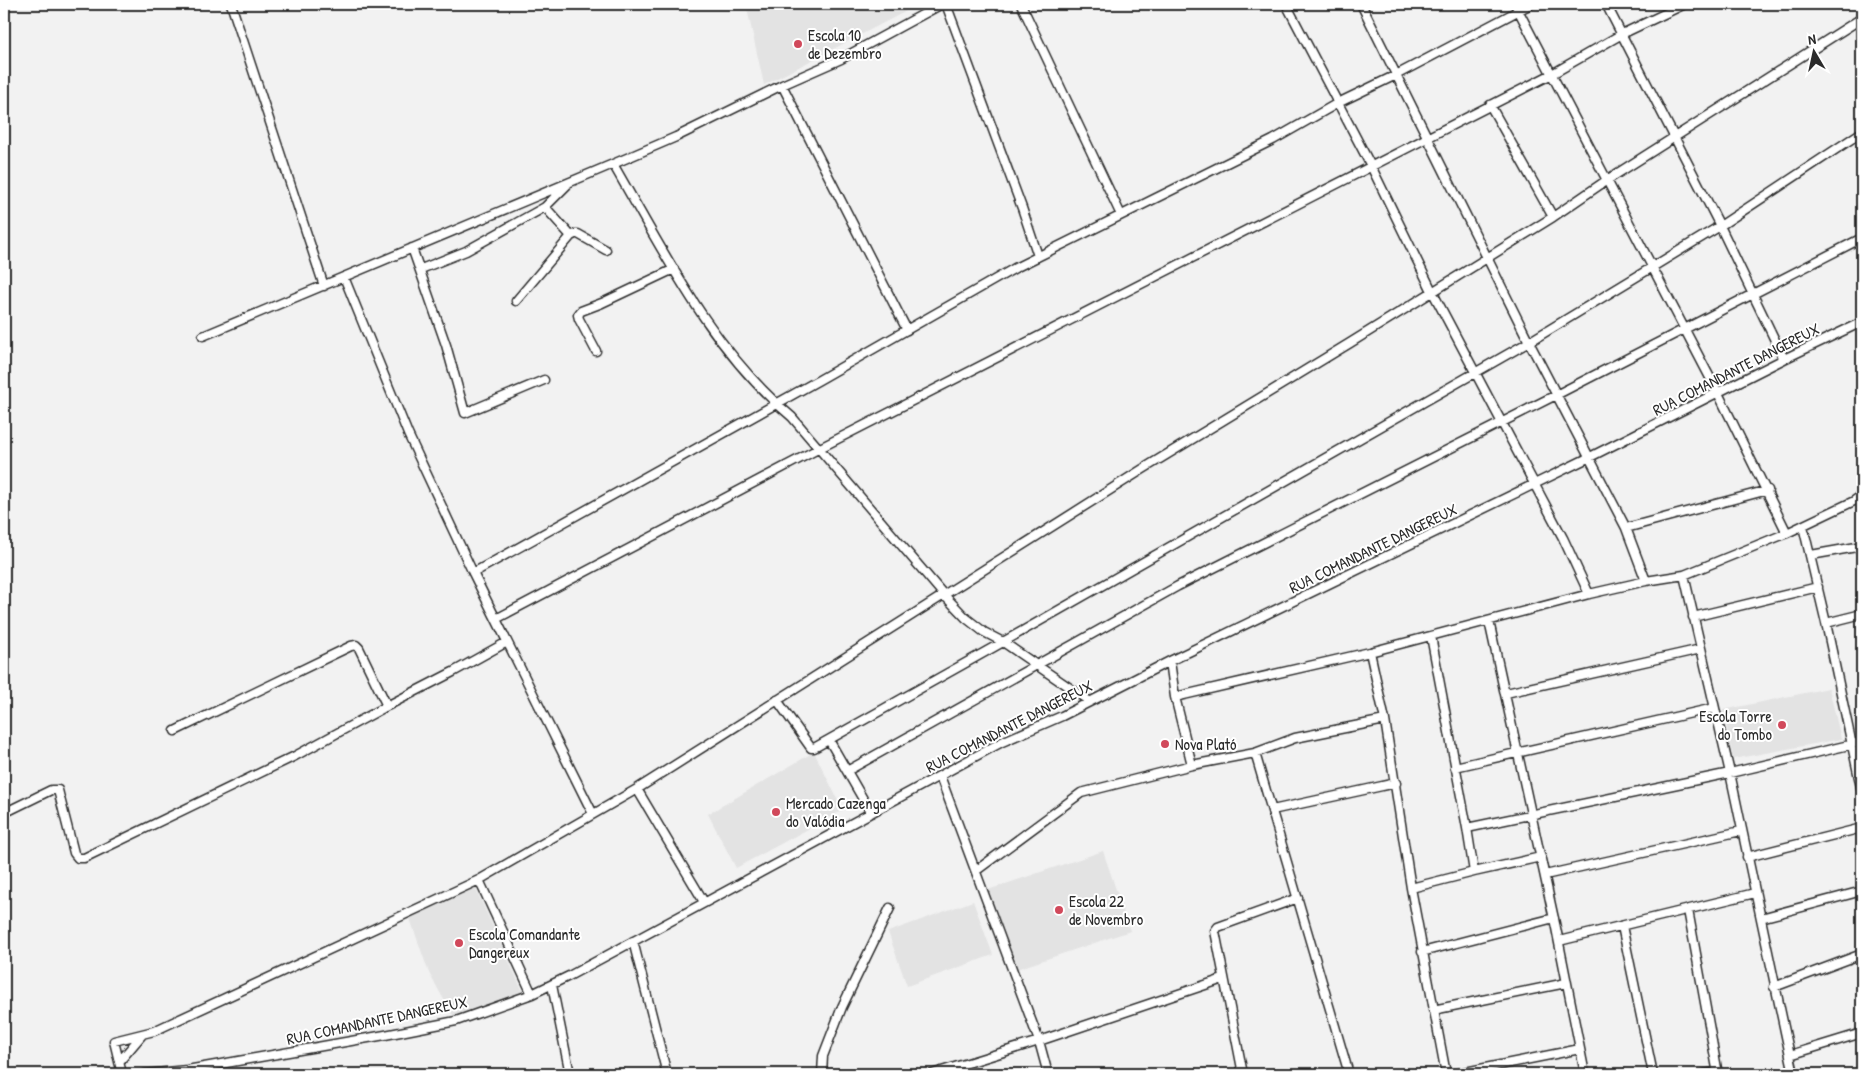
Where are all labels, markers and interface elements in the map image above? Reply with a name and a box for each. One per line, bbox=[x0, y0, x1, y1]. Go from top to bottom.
place label: Escola 10 de Dezembro bbox=[808, 24, 882, 64]
north arrow bbox=[1788, 28, 1838, 78]
text: N bbox=[1807, 29, 1818, 49]
marker: Escola 10 de Dezembro bbox=[792, 38, 804, 50]
street label: RUA COMANDANTE DANGEREUX bbox=[1649, 317, 1824, 421]
street label: RUA COMANDANTE DANGEREUX bbox=[1285, 497, 1461, 598]
street label: RUA COMANDANTE DANGEREUX bbox=[922, 674, 1097, 778]
place label: Escola Torre do Tombo bbox=[1699, 705, 1773, 745]
marker: Escola Torre do Tombo bbox=[1776, 719, 1788, 731]
place label: Nova Plató bbox=[1175, 733, 1237, 755]
marker: Nova Plató bbox=[1159, 738, 1171, 750]
place label: Mercado Cazenga do Valódia bbox=[786, 792, 886, 832]
marker: Mercado Cazenga do Valódia bbox=[770, 806, 782, 818]
place label: Escola 22 de Novembro bbox=[1069, 890, 1144, 930]
marker: Escola 22 de Novembro bbox=[1053, 904, 1065, 916]
place label: Escola Comandante Dangereux bbox=[469, 923, 581, 963]
marker: Escola Comandante Dangereux bbox=[453, 937, 465, 949]
street label: RUA COMANDANTE DANGEREUX bbox=[284, 990, 470, 1050]

